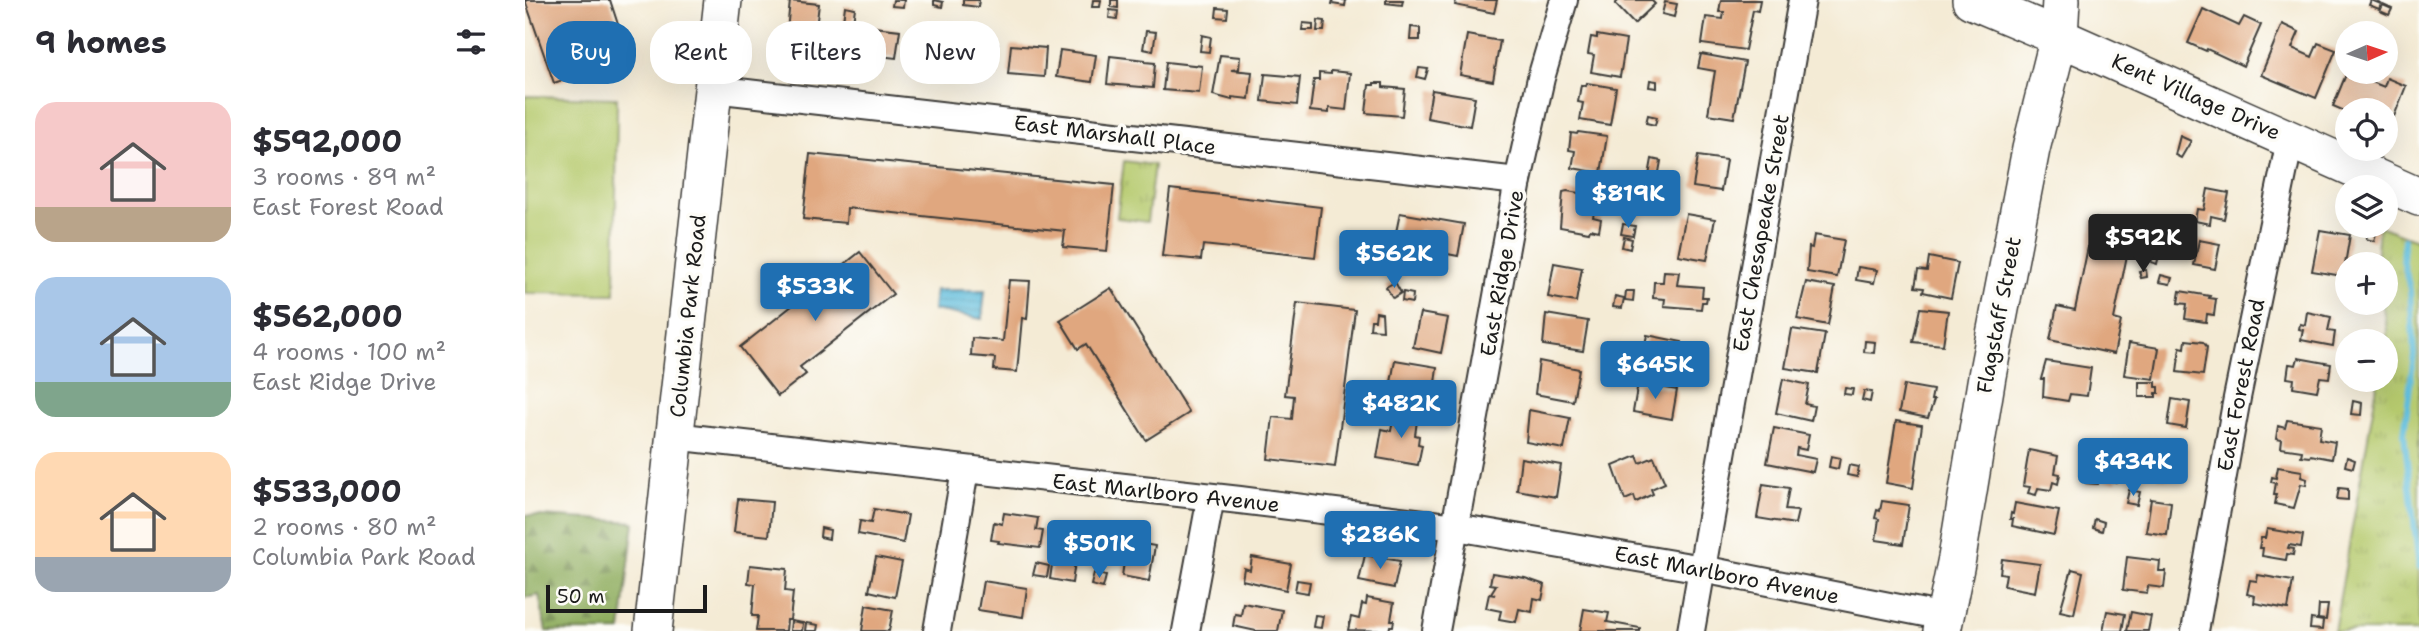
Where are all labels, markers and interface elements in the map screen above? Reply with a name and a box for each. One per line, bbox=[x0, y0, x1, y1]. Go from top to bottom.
chip: Buy bbox=[546, 21, 636, 84]
chip: Rent bbox=[650, 21, 752, 84]
chip: Filters bbox=[766, 21, 886, 84]
chip: New bbox=[900, 21, 1000, 84]
north arrow bbox=[2335, 21, 2397, 84]
map controls bbox=[2335, 21, 2398, 392]
text: 9 homes bbox=[35, 22, 167, 63]
icon: filters bbox=[452, 23, 490, 61]
street label: Kent Village Drive bbox=[2107, 47, 2285, 147]
button: locate bbox=[2335, 98, 2398, 161]
street label: East Marshall Place bbox=[1012, 109, 1218, 161]
street label: East Chesapeake Street bbox=[1726, 112, 1796, 354]
text: $592,000 bbox=[252, 121, 402, 162]
icon: home bbox=[91, 130, 175, 214]
text: 3 rooms · 89 m² bbox=[252, 162, 436, 192]
pin: $819K bbox=[1579, 170, 1677, 230]
button: layers bbox=[2335, 175, 2398, 238]
text: $819K bbox=[1591, 178, 1665, 208]
street label: East Ridge Drive bbox=[1474, 188, 1530, 358]
text: East Forest Road bbox=[252, 192, 444, 222]
street label: Columbia Park Road bbox=[663, 213, 713, 419]
pin: $592K bbox=[2094, 215, 2192, 274]
text: $592K bbox=[2104, 222, 2182, 252]
pin: $562K bbox=[1345, 230, 1443, 290]
street label: Flagstaff Street bbox=[1970, 234, 2028, 396]
text: $562K bbox=[1355, 238, 1433, 268]
button: + bbox=[2335, 252, 2398, 315]
pin: $533K bbox=[766, 264, 864, 323]
text: $533K bbox=[776, 271, 854, 301]
text: $562,000 bbox=[252, 296, 403, 337]
street label: East Forest Road bbox=[2211, 296, 2271, 474]
icon: home bbox=[91, 305, 175, 389]
button: − bbox=[2335, 329, 2398, 392]
text: 4 rooms · 100 m² bbox=[252, 337, 446, 367]
pin: $645K bbox=[1606, 342, 1704, 401]
text: $645K bbox=[1616, 349, 1694, 379]
text: East Ridge Drive bbox=[252, 367, 437, 397]
pin: $482K bbox=[1352, 380, 1450, 440]
text: $482K bbox=[1361, 388, 1441, 418]
pin: $434K bbox=[2084, 438, 2182, 498]
text: $434K bbox=[2094, 446, 2172, 476]
street label: East Marlboro Avenue bbox=[1051, 467, 1281, 519]
text: $533,000 bbox=[252, 471, 402, 512]
icon: home bbox=[91, 480, 175, 564]
text: 2 rooms · 80 m² bbox=[252, 512, 437, 542]
pin: $286K bbox=[1331, 512, 1429, 571]
text: $286K bbox=[1340, 519, 1420, 549]
pin: $501K bbox=[1050, 520, 1148, 580]
text: $501K bbox=[1063, 528, 1135, 558]
street label: East Marlboro Avenue bbox=[1612, 539, 1842, 611]
text: Columbia Park Road bbox=[252, 542, 476, 572]
scale bar bbox=[546, 582, 707, 614]
text: 50 m bbox=[557, 584, 605, 609]

